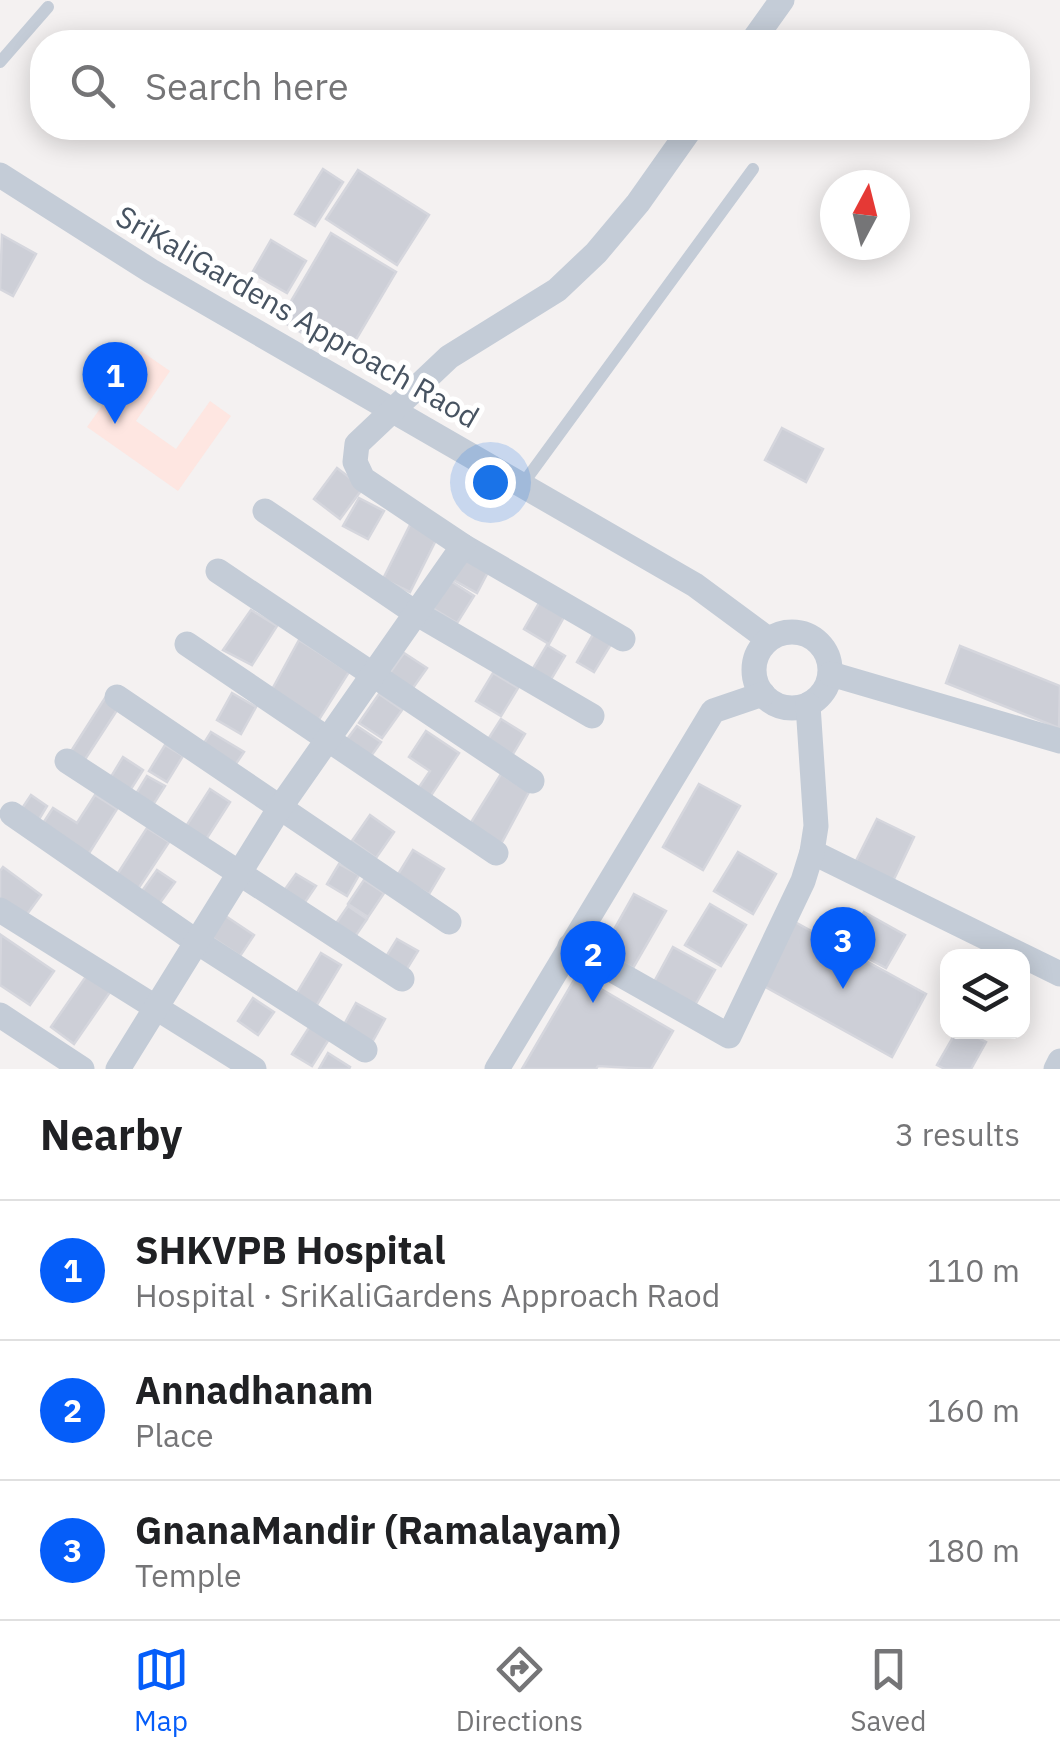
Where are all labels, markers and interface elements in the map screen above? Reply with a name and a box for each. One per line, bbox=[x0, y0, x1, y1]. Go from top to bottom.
search box bbox=[30, 30, 1030, 140]
icon: search bbox=[65, 58, 120, 113]
text: Search here bbox=[145, 61, 349, 110]
north arrow bbox=[820, 170, 910, 260]
street label: SriKaliGardens Approach Raod bbox=[110, 196, 486, 436]
pin: 1 bbox=[82, 342, 148, 424]
your location bbox=[465, 457, 516, 508]
pin: 3 bbox=[810, 906, 876, 989]
pin: 2 bbox=[560, 920, 626, 1003]
map controls bbox=[940, 949, 1030, 1039]
button: layers bbox=[940, 949, 1030, 1039]
text: Nearby bbox=[40, 1107, 182, 1162]
text: 3 results bbox=[895, 1113, 1020, 1155]
text: SHKVPB Hospital bbox=[135, 1225, 445, 1274]
text: 1 bbox=[63, 1249, 82, 1291]
text: 110 m bbox=[927, 1249, 1020, 1291]
text: Hospital · SriKaliGardens Approach Raod bbox=[135, 1274, 720, 1316]
text: Annadhanam bbox=[135, 1365, 374, 1414]
text: 2 bbox=[63, 1389, 82, 1431]
text: 160 m bbox=[927, 1389, 1020, 1431]
text: Place bbox=[135, 1414, 214, 1456]
text: GnanaMandir (Ramalayam) bbox=[135, 1505, 621, 1554]
text: 3 bbox=[63, 1529, 82, 1571]
text: 180 m bbox=[927, 1529, 1020, 1571]
text: Temple bbox=[135, 1554, 242, 1596]
tab: Map bbox=[134, 1642, 189, 1739]
tab: Directions bbox=[456, 1642, 583, 1739]
tab: Saved bbox=[850, 1642, 926, 1739]

